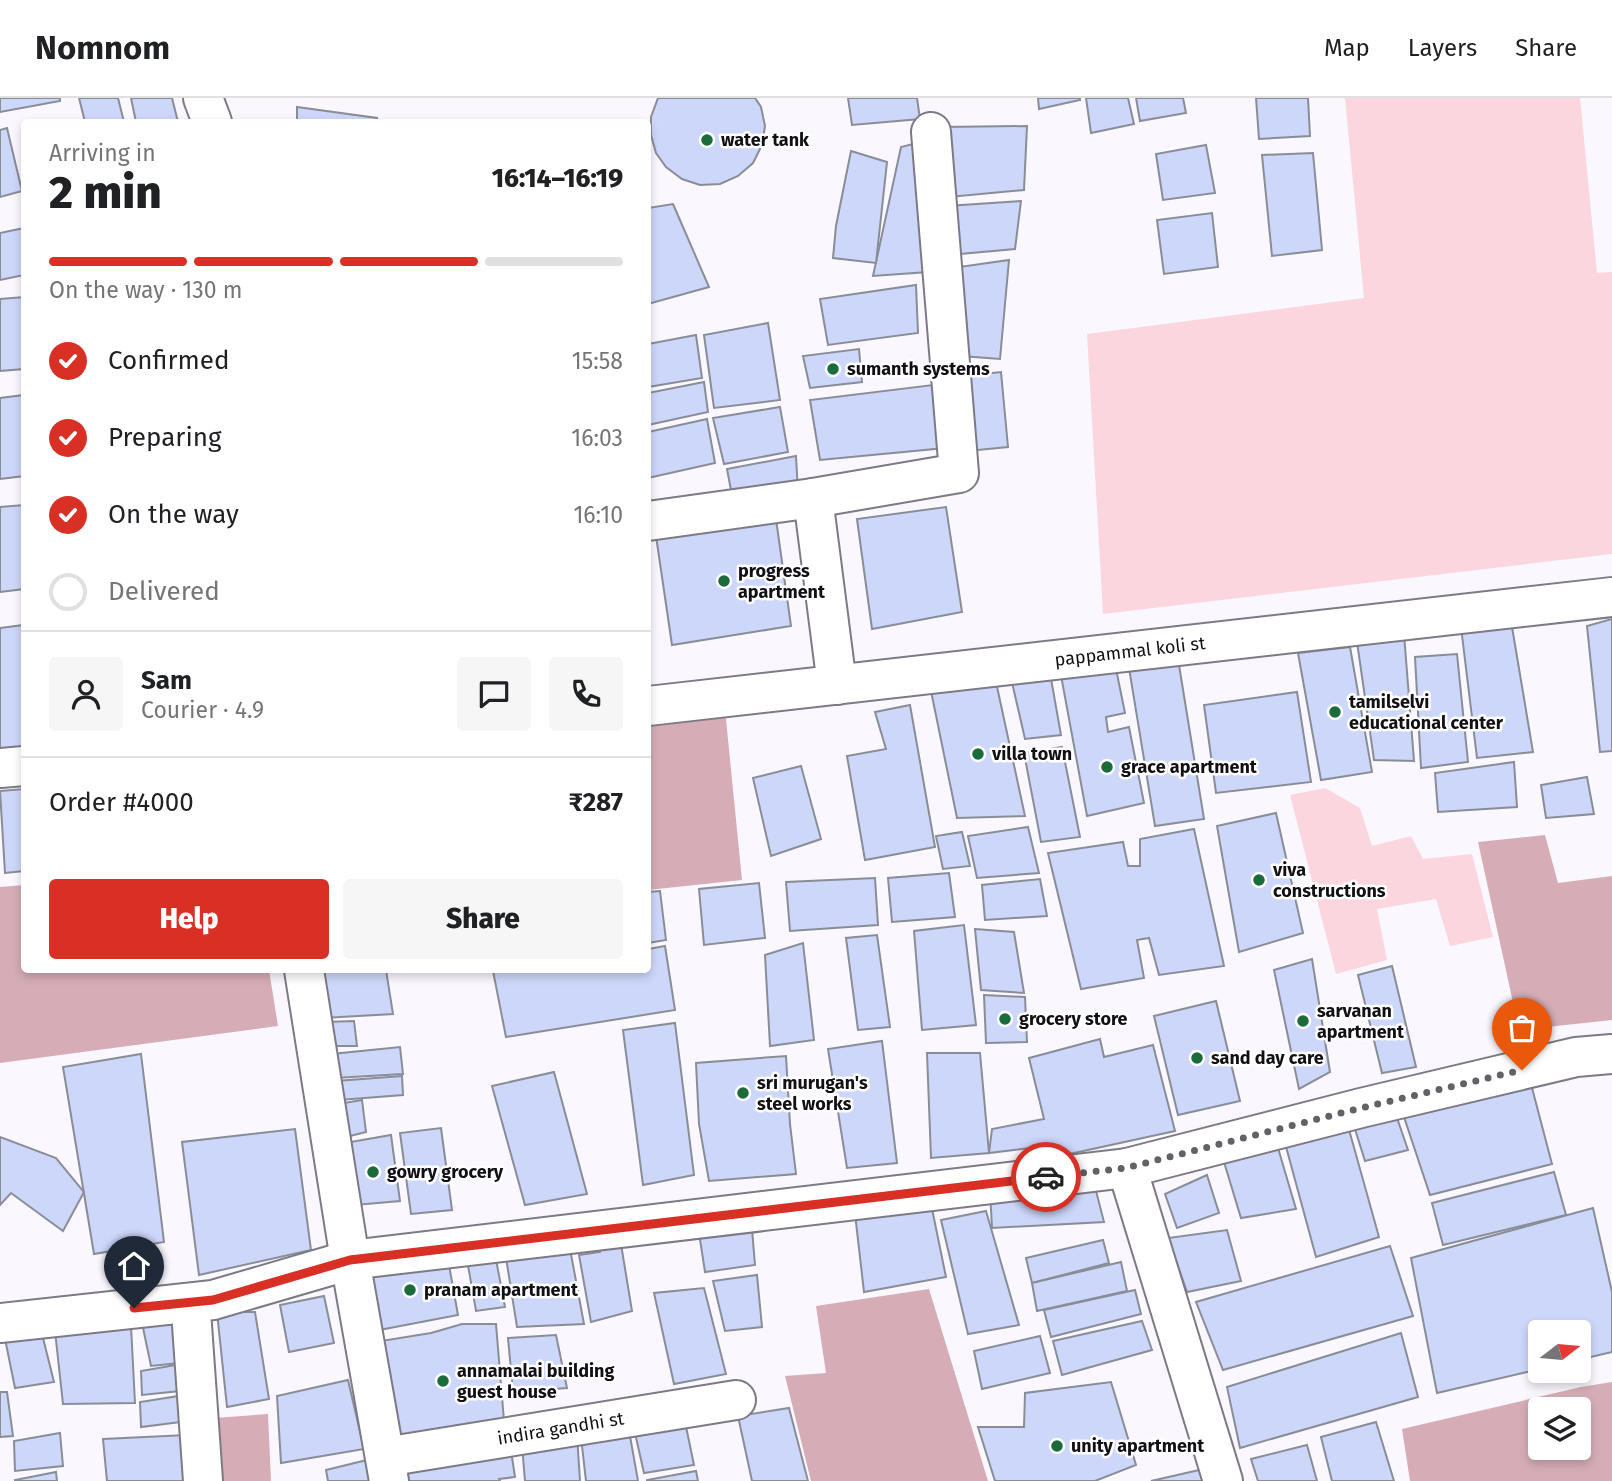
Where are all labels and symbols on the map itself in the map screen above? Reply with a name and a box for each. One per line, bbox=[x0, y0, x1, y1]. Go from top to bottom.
place label: water tank bbox=[721, 129, 810, 151]
marker: water tank bbox=[699, 132, 715, 148]
place label: sumanth systems bbox=[847, 358, 990, 380]
marker: sumanth systems bbox=[825, 361, 841, 377]
place label: progress apartment bbox=[738, 560, 826, 603]
marker: progress apartment bbox=[716, 573, 732, 589]
street label: pappammal koli st bbox=[1053, 632, 1207, 671]
place label: tamilselvi educational center bbox=[1349, 691, 1504, 734]
marker: tamilselvi educational center bbox=[1327, 704, 1343, 720]
place label: villa town bbox=[991, 743, 1072, 765]
marker: villa town bbox=[970, 746, 986, 762]
place label: grace apartment bbox=[1121, 756, 1258, 778]
marker: grace apartment bbox=[1099, 759, 1115, 775]
place label: viva constructions bbox=[1272, 859, 1386, 902]
marker: viva constructions bbox=[1251, 872, 1267, 888]
pin bbox=[1492, 998, 1552, 1070]
place label: sarvanan apartment bbox=[1317, 1000, 1405, 1043]
place label: grocery store bbox=[1019, 1008, 1128, 1030]
marker: grocery store bbox=[997, 1011, 1013, 1027]
marker: sarvanan apartment bbox=[1295, 1013, 1311, 1029]
place label: sand day care bbox=[1211, 1047, 1324, 1069]
marker: sand day care bbox=[1189, 1050, 1205, 1066]
place label: sri murugan's steel works bbox=[757, 1072, 868, 1115]
marker: sri murugan's steel works bbox=[735, 1085, 751, 1101]
courier bbox=[1011, 1142, 1081, 1212]
place label: gowry grocery bbox=[387, 1161, 504, 1183]
marker: gowry grocery bbox=[365, 1164, 381, 1180]
pin bbox=[104, 1236, 164, 1308]
place label: pranam apartment bbox=[424, 1279, 579, 1301]
marker: pranam apartment bbox=[402, 1282, 418, 1298]
north arrow bbox=[1528, 1320, 1591, 1382]
place label: annamalai building guest house bbox=[457, 1360, 614, 1403]
marker: annamalai building guest house bbox=[435, 1373, 451, 1389]
street label: indira gandhi st bbox=[496, 1407, 626, 1450]
place label: unity apartment bbox=[1071, 1435, 1205, 1457]
marker: unity apartment bbox=[1049, 1438, 1065, 1454]

